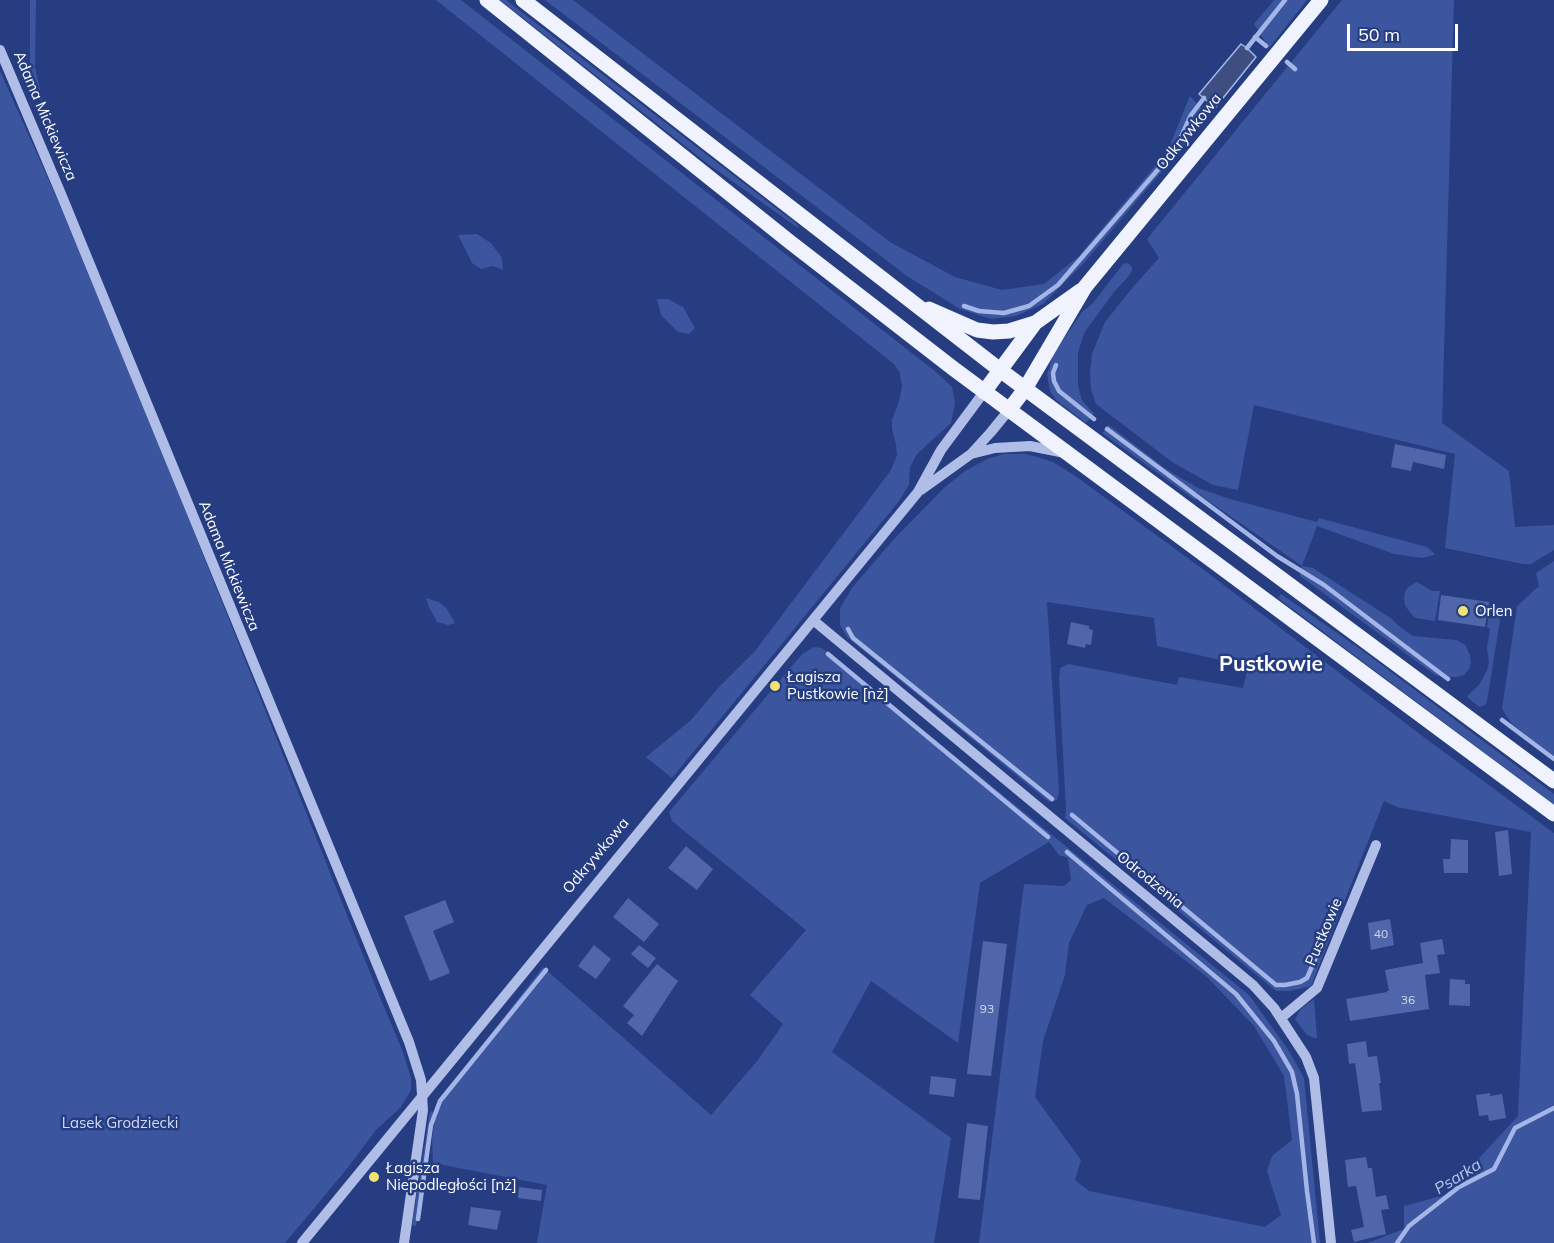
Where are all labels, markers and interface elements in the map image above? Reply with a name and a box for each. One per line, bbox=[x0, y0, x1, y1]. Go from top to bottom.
scale bar bbox=[1350, 12, 1461, 50]
text: 50 m bbox=[1358, 23, 1400, 46]
street label: Adama Mickiewicza bbox=[10, 49, 80, 183]
street label: Odkrywkowa bbox=[1153, 90, 1225, 174]
street label: Adama Mickiewicza bbox=[195, 498, 263, 634]
place label: Orlen bbox=[1475, 602, 1513, 620]
marker: Orlen bbox=[1456, 604, 1470, 618]
district label: Pustkowie bbox=[1219, 652, 1323, 678]
place label: Łagisza Pustkowie [nż] bbox=[787, 668, 889, 703]
marker: Łagisza Pustkowie [nż] bbox=[768, 679, 782, 693]
street label: Odkrywkowa bbox=[559, 814, 633, 898]
street label: Odrodzenia bbox=[1113, 848, 1187, 912]
street label: Pustkowie bbox=[1302, 895, 1346, 969]
house number: 40 bbox=[1374, 927, 1388, 941]
house number: 36 bbox=[1401, 993, 1415, 1007]
house number: 93 bbox=[980, 1002, 994, 1016]
park label: Lasek Grodziecki bbox=[62, 1114, 178, 1132]
water label: Psarka bbox=[1431, 1155, 1485, 1199]
place label: Łagisza Niepodległości [nż] bbox=[386, 1159, 517, 1194]
marker: Łagisza Niepodległości [nż] bbox=[367, 1170, 381, 1184]

